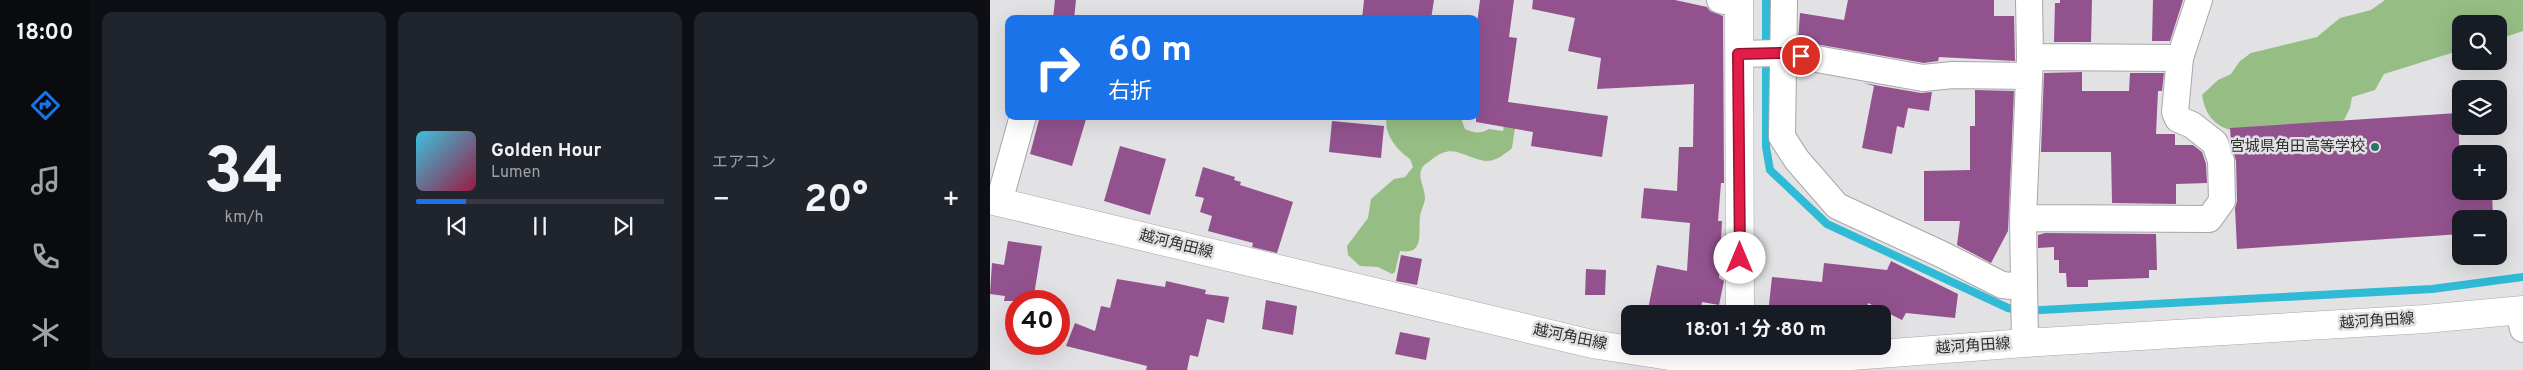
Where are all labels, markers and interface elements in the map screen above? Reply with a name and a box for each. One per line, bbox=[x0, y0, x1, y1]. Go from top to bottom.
map controls bbox=[2452, 15, 2507, 265]
button: search bbox=[2452, 15, 2507, 70]
text: 18:00 bbox=[17, 20, 74, 47]
text: 60 m bbox=[1108, 29, 1192, 73]
icon: right bbox=[1025, 35, 1090, 100]
pin bbox=[1780, 35, 1822, 77]
icon: arrive bbox=[1787, 42, 1815, 70]
text: 右折 bbox=[1108, 79, 1152, 106]
button: layers bbox=[2452, 80, 2507, 135]
icon: directions bbox=[28, 88, 63, 123]
text: 34 bbox=[204, 134, 284, 216]
place label: 宮城県角田高等学校 bbox=[2230, 138, 2365, 157]
text: Golden Hour bbox=[491, 139, 602, 163]
marker: 宮城県角田高等学校 bbox=[2369, 141, 2381, 153]
button: + bbox=[2452, 145, 2507, 200]
text: エアコン bbox=[712, 153, 776, 173]
icon: music bbox=[28, 163, 63, 198]
text: Lumen bbox=[491, 163, 541, 183]
text: 20° bbox=[804, 177, 868, 226]
text: − bbox=[712, 183, 730, 219]
text: + bbox=[942, 183, 960, 219]
text: km/h bbox=[225, 208, 263, 228]
button: − bbox=[2452, 210, 2507, 265]
icon: previous bbox=[443, 212, 471, 240]
icon: pause bbox=[526, 212, 554, 240]
icon: next bbox=[609, 212, 637, 240]
street label: 越河角田線 bbox=[1136, 226, 1215, 263]
position arrow bbox=[1713, 231, 1765, 283]
icon: phone bbox=[28, 239, 63, 274]
speed limit sign: 40 bbox=[1005, 290, 1070, 355]
street label: 越河角田線 bbox=[2338, 310, 2415, 334]
icon: climate bbox=[28, 315, 63, 350]
text: 18:01 · 1 分 · 80 m bbox=[1686, 318, 1826, 342]
street label: 越河角田線 bbox=[1530, 321, 1609, 355]
street label: 越河角田線 bbox=[1934, 335, 2011, 359]

